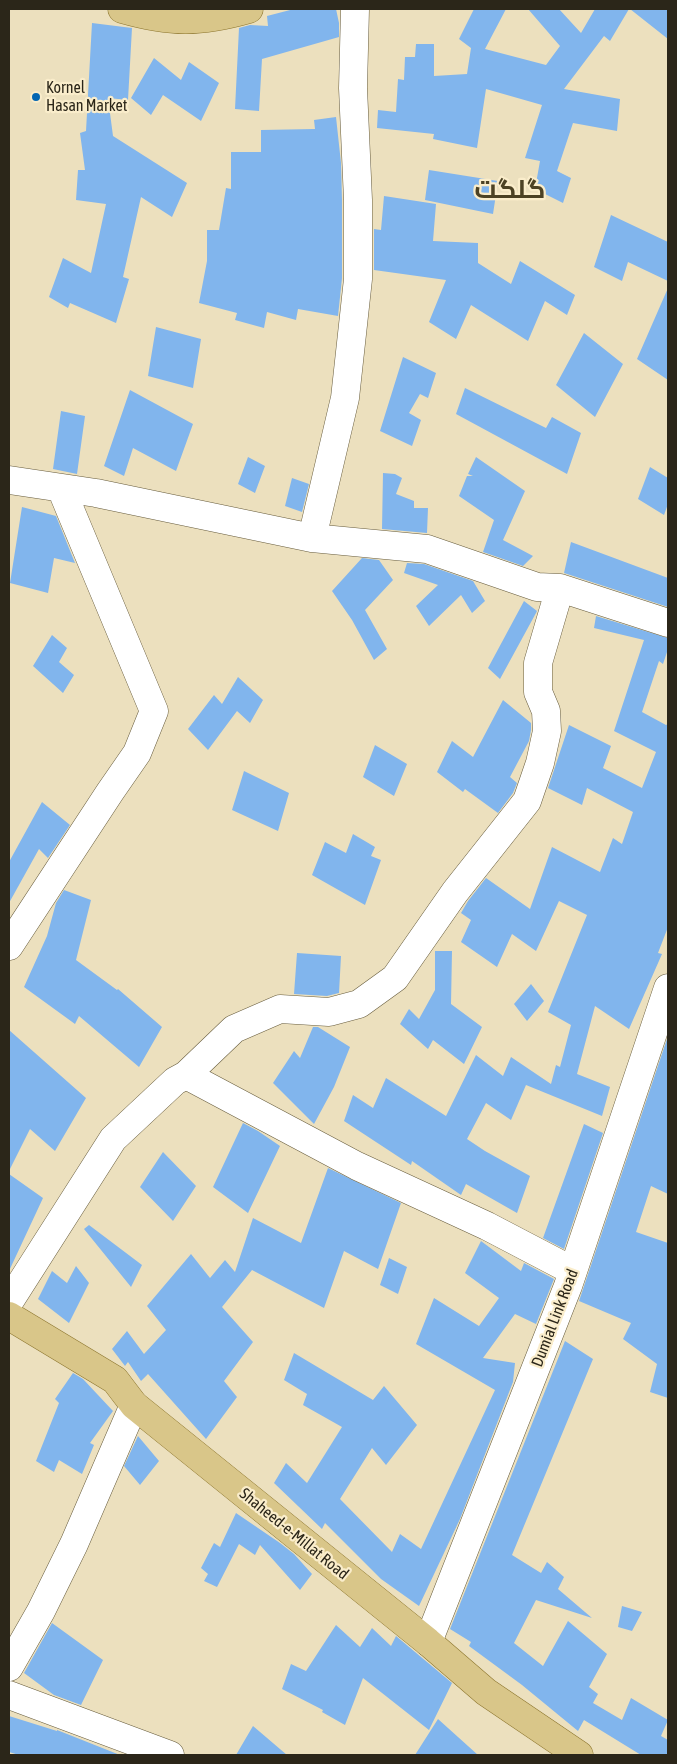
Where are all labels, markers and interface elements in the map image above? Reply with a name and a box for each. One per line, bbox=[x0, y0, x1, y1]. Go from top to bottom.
place label: Kornel Hasan Market bbox=[46, 78, 127, 116]
marker: Kornel Hasan Market bbox=[30, 91, 42, 103]
district label: گلگت bbox=[475, 174, 545, 206]
street label: Dumial Link Road bbox=[528, 1266, 582, 1370]
street label: Shaheed-e-Millat Road bbox=[236, 1484, 352, 1584]

